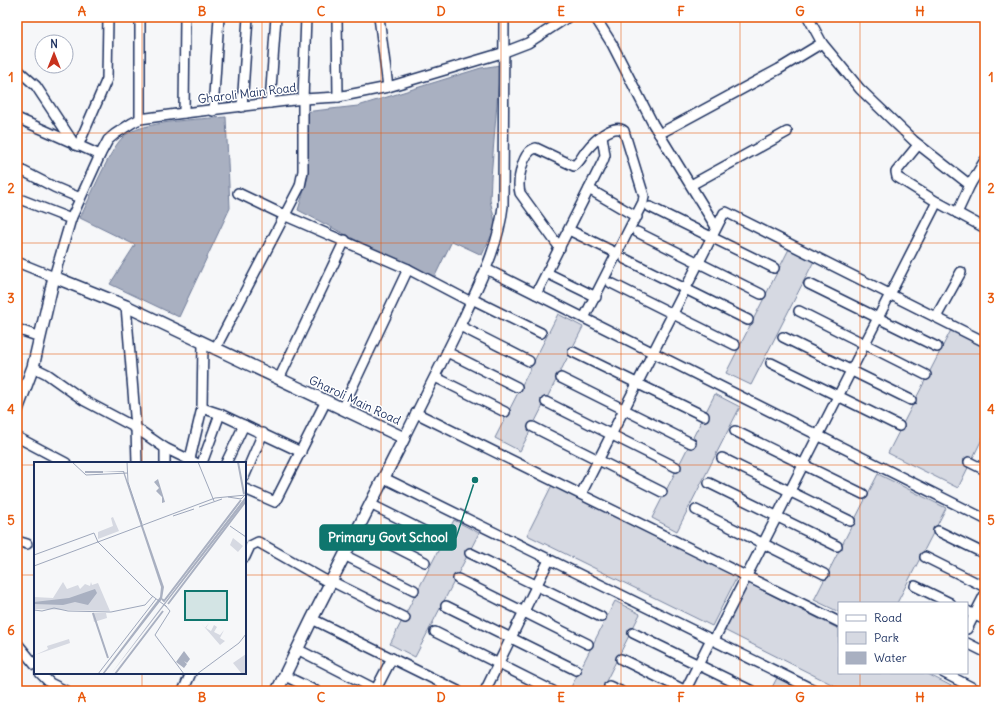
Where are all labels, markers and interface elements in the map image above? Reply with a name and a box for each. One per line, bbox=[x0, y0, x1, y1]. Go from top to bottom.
text: A bbox=[78, 3, 87, 20]
text: B bbox=[198, 3, 207, 20]
text: C bbox=[317, 3, 326, 20]
text: D bbox=[436, 3, 446, 20]
text: E bbox=[557, 3, 565, 20]
text: F bbox=[677, 3, 685, 20]
text: G bbox=[795, 3, 805, 20]
text: H bbox=[915, 3, 925, 20]
north arrow bbox=[34, 34, 74, 74]
text: N bbox=[50, 37, 58, 51]
text: 1 bbox=[8, 69, 14, 86]
text: 1 bbox=[988, 69, 994, 86]
street label: Gharoli Main Road bbox=[197, 80, 297, 106]
text: 2 bbox=[7, 180, 15, 197]
text: 2 bbox=[987, 180, 995, 197]
text: 3 bbox=[7, 290, 15, 307]
text: 3 bbox=[987, 290, 995, 307]
street label: Gharoli Main Road bbox=[307, 372, 403, 428]
text: 4 bbox=[7, 401, 15, 418]
text: 4 bbox=[987, 401, 995, 418]
inset map bbox=[34, 462, 246, 674]
text: 5 bbox=[7, 512, 15, 529]
text: 5 bbox=[987, 512, 995, 529]
callout: Primary Govt School bbox=[320, 525, 456, 550]
text: Primary Govt School bbox=[328, 529, 448, 546]
legend bbox=[838, 602, 968, 674]
text: Road bbox=[874, 610, 902, 625]
text: 6 bbox=[7, 622, 15, 639]
text: 6 bbox=[987, 622, 995, 639]
text: Park bbox=[874, 630, 899, 645]
text: Water bbox=[874, 650, 907, 665]
text: A bbox=[78, 689, 87, 706]
text: B bbox=[198, 689, 207, 706]
text: C bbox=[317, 689, 326, 706]
text: D bbox=[436, 689, 446, 706]
text: E bbox=[557, 689, 565, 706]
text: F bbox=[677, 689, 685, 706]
text: G bbox=[795, 689, 805, 706]
text: H bbox=[915, 689, 925, 706]

